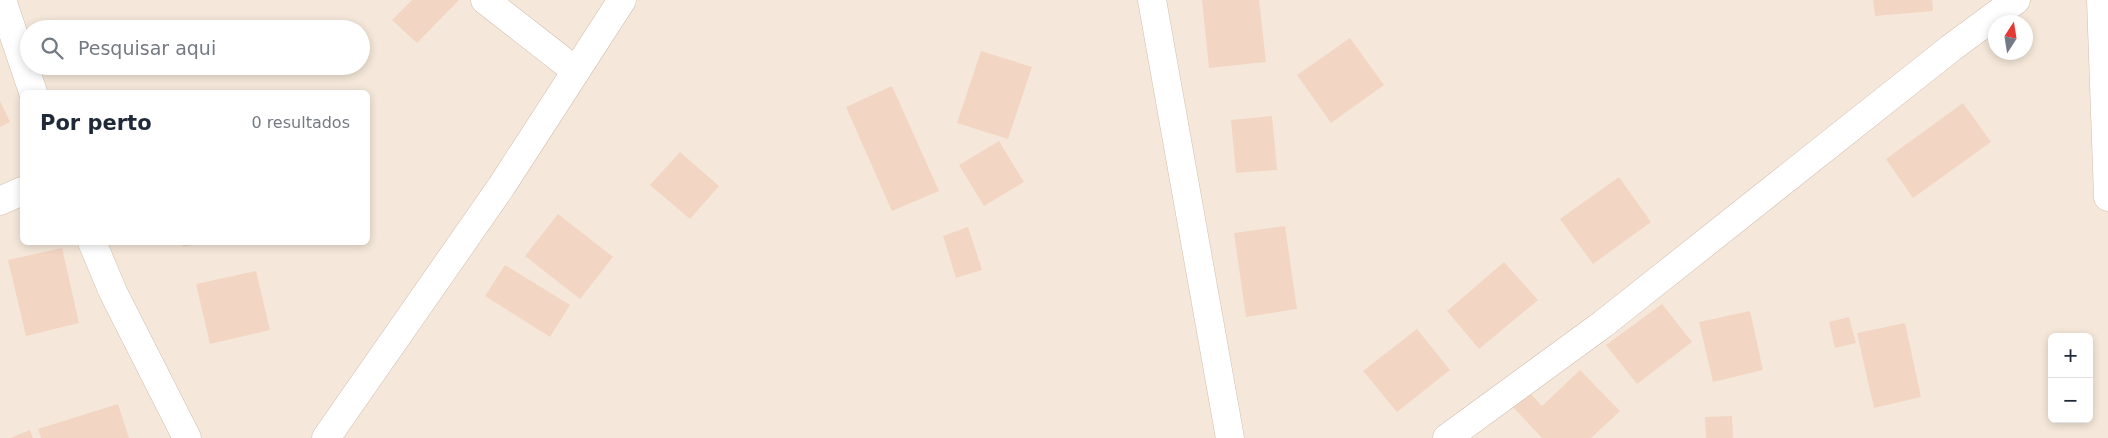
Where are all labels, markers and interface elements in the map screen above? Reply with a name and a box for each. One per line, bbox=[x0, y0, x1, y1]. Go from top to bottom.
north arrow bbox=[1988, 15, 2033, 60]
search box bbox=[20, 20, 370, 75]
icon: search bbox=[38, 34, 66, 62]
text: Pesquisar aqui bbox=[78, 37, 216, 59]
text: Por perto bbox=[40, 111, 152, 135]
text: 0 resultados bbox=[251, 113, 350, 132]
map controls bbox=[2048, 333, 2093, 423]
button: + bbox=[2048, 333, 2093, 378]
button: − bbox=[2048, 378, 2093, 423]

